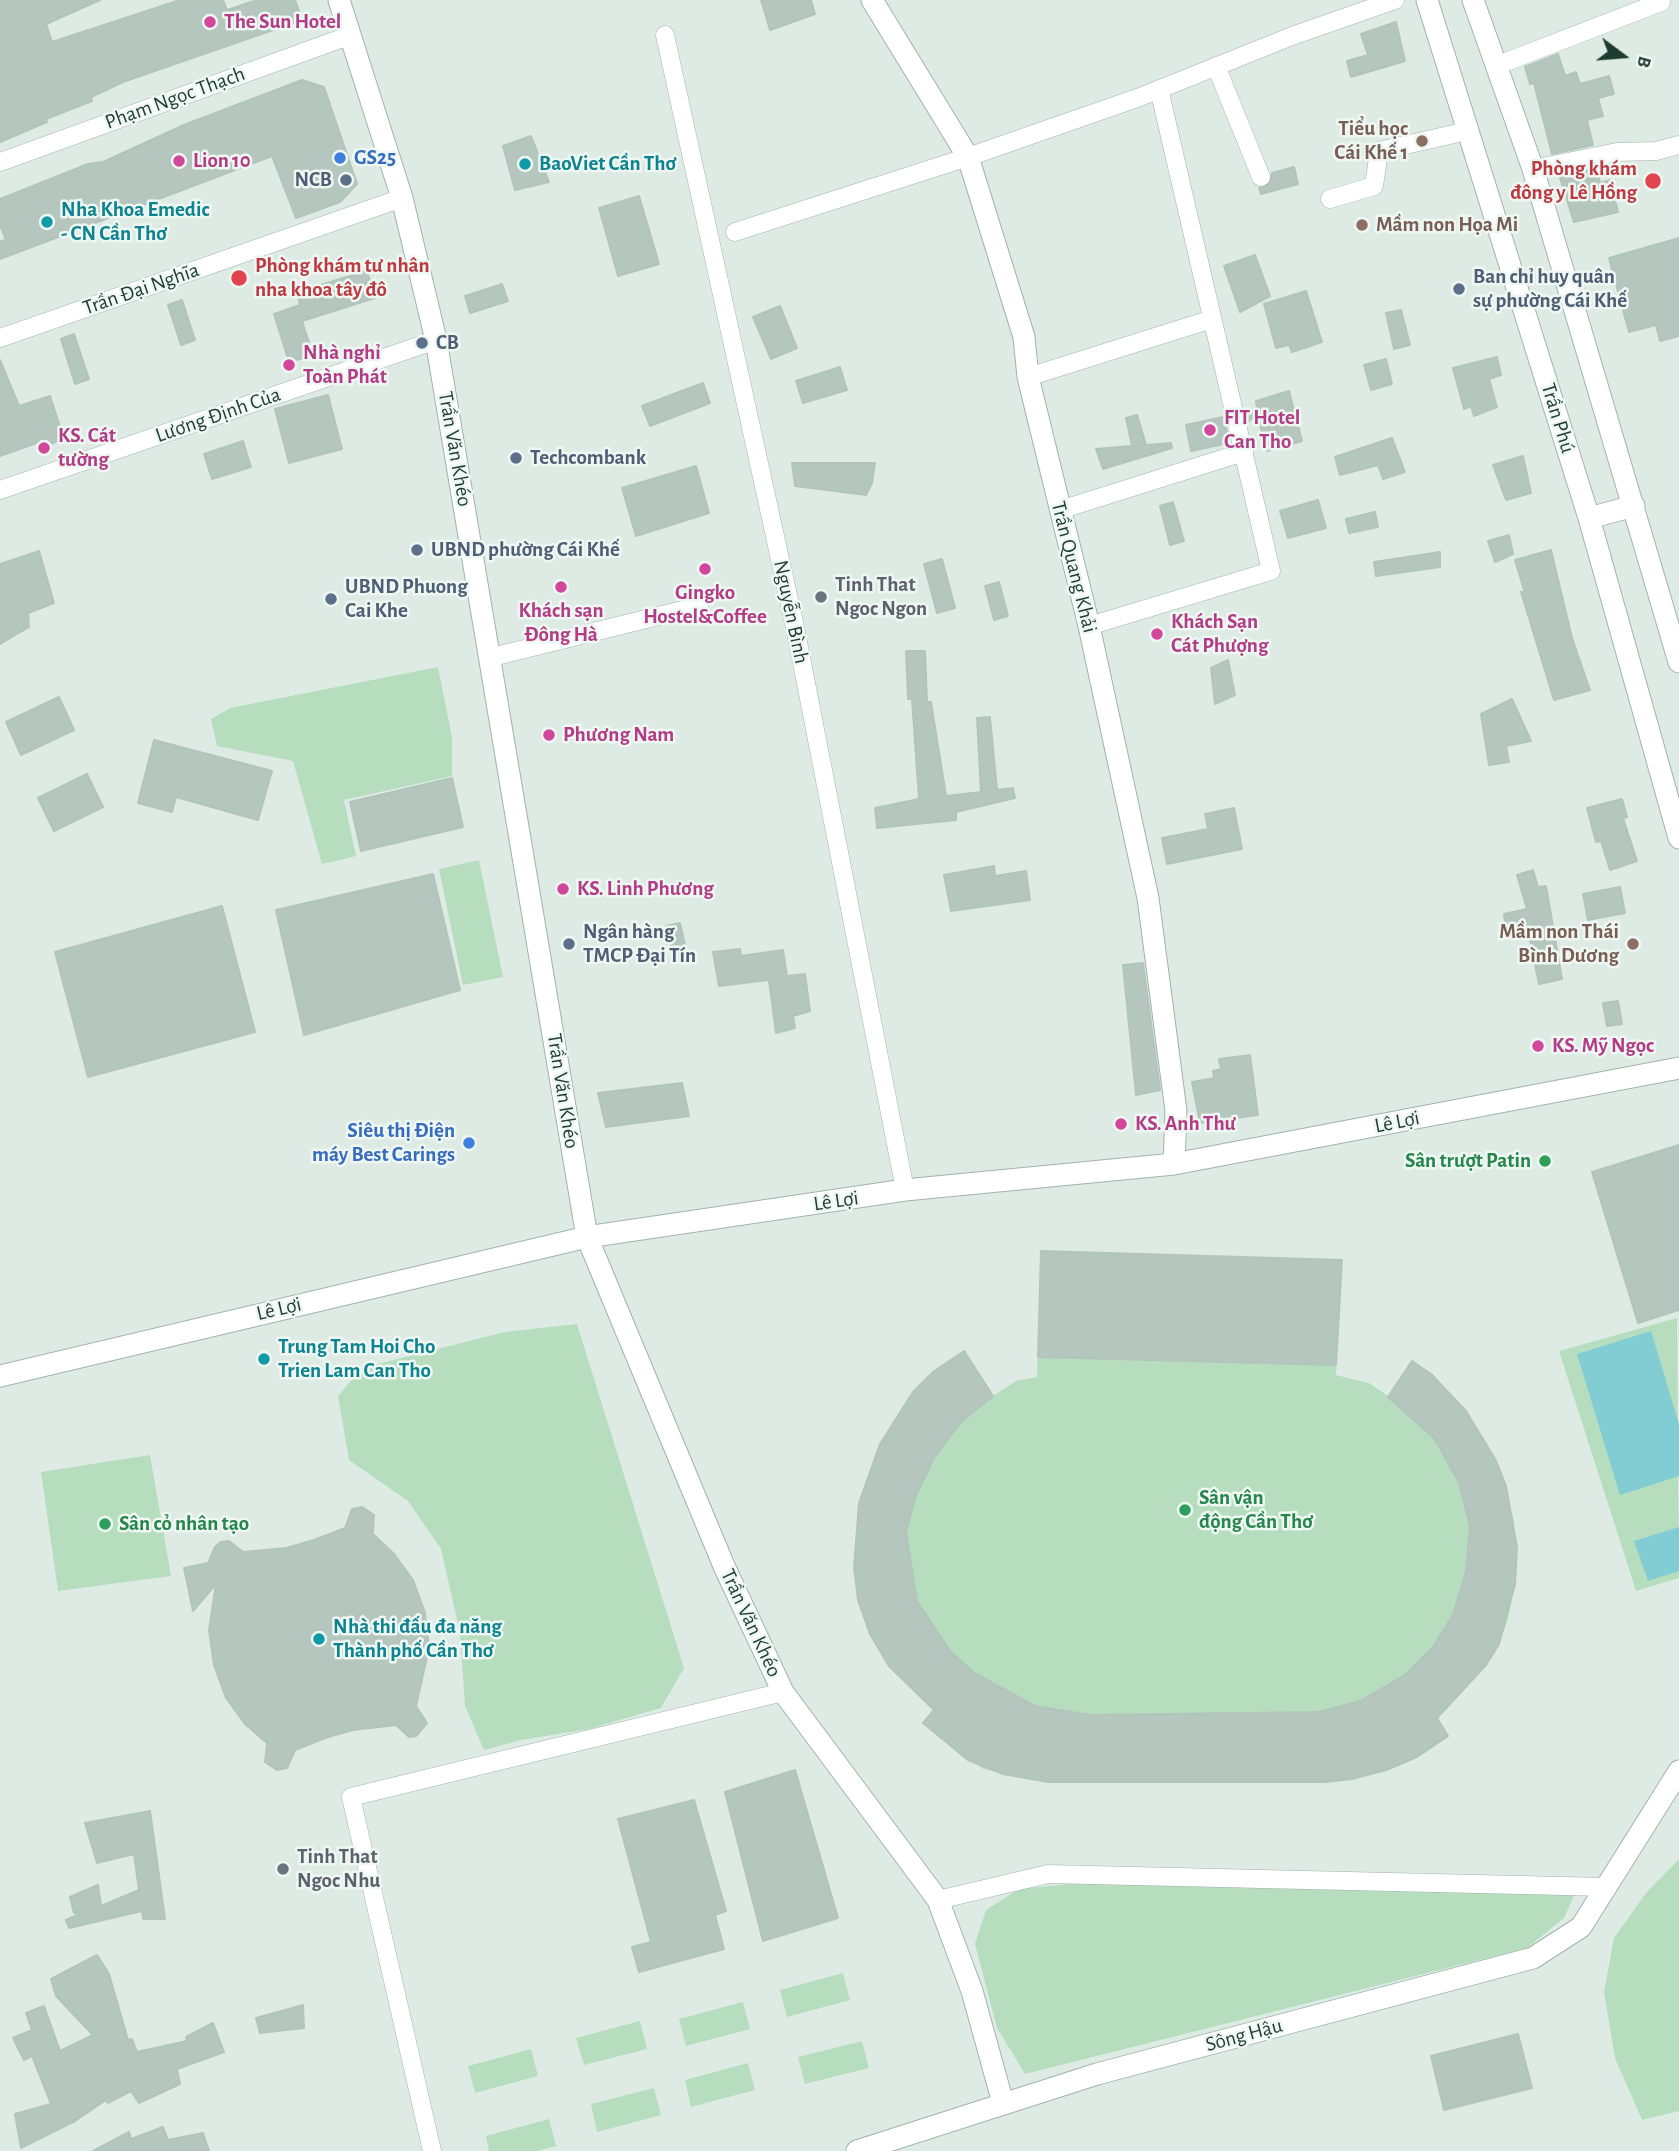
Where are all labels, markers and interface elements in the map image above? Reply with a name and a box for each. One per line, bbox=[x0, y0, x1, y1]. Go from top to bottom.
place label: The Sun Hotel bbox=[224, 9, 341, 35]
marker: The Sun Hotel bbox=[202, 14, 218, 30]
north arrow bbox=[1588, 21, 1658, 91]
text: B bbox=[1633, 54, 1654, 70]
street label: Phạm Ngọc Thạch bbox=[102, 61, 248, 135]
place label: Tiểu học Cái Khế 1 bbox=[1334, 116, 1408, 166]
marker: Tiểu học Cái Khế 1 bbox=[1414, 133, 1430, 149]
place label: GS25 bbox=[354, 145, 396, 171]
place label: Lion 10 bbox=[193, 148, 251, 174]
marker: GS25 bbox=[332, 150, 348, 166]
place label: BaoViet Cần Thơ bbox=[539, 151, 677, 177]
marker: Lion 10 bbox=[171, 153, 187, 169]
marker: BaoViet Cần Thơ bbox=[517, 156, 533, 172]
place label: Phòng khám đông y Lê Hồng bbox=[1510, 156, 1637, 206]
place label: NCB bbox=[295, 167, 332, 193]
marker: Phòng khám đông y Lê Hồng bbox=[1643, 171, 1663, 191]
marker: NCB bbox=[338, 172, 354, 188]
place label: Nha Khoa Emedic - CN Cần Thơ bbox=[61, 197, 209, 247]
place label: Mầm non Họa Mi bbox=[1376, 212, 1518, 238]
marker: Nha Khoa Emedic - CN Cần Thơ bbox=[39, 214, 55, 230]
marker: Mầm non Họa Mi bbox=[1354, 217, 1370, 233]
place label: Phòng khám tư nhân nha khoa tây đô bbox=[255, 253, 430, 303]
street label: Trần Đại Nghĩa bbox=[80, 257, 202, 321]
place label: Ban chỉ huy quân sự phường Cái Khế bbox=[1473, 264, 1627, 314]
marker: Phòng khám tư nhân nha khoa tây đô bbox=[229, 268, 249, 288]
marker: Ban chỉ huy quân sự phường Cái Khế bbox=[1451, 281, 1467, 297]
place label: CB bbox=[436, 330, 459, 356]
marker: CB bbox=[414, 335, 430, 351]
place label: Nhà nghỉ Toàn Phát bbox=[303, 340, 387, 390]
marker: Nhà nghỉ Toàn Phát bbox=[281, 357, 297, 373]
street label: Trần Phú bbox=[1535, 380, 1581, 456]
street label: Lương Định Của bbox=[152, 382, 284, 448]
street label: Trần Văn Khéo bbox=[433, 390, 477, 508]
place label: FIT Hotel Can Tho bbox=[1224, 405, 1300, 455]
marker: FIT Hotel Can Tho bbox=[1202, 422, 1218, 438]
place label: KS. Cát tường bbox=[58, 423, 116, 473]
marker: KS. Cát tường bbox=[36, 440, 52, 456]
place label: Techcombank bbox=[530, 445, 646, 471]
marker: Techcombank bbox=[508, 450, 524, 466]
street label: Trần Quang Khải bbox=[1045, 499, 1103, 635]
place label: UBND phường Cái Khế bbox=[431, 537, 620, 563]
marker: UBND phường Cái Khế bbox=[409, 542, 425, 558]
street label: Nguyễn Bình bbox=[768, 558, 814, 666]
marker: Gingko Hostel&Coffee bbox=[697, 561, 713, 577]
place label: Tinh That Ngoc Ngon bbox=[835, 572, 927, 622]
place label: UBND Phuong Cai Khe bbox=[345, 574, 468, 624]
marker: Khách sạn Đông Hà bbox=[553, 579, 569, 595]
place label: Gingko Hostel&Coffee bbox=[643, 580, 767, 630]
marker: Tinh That Ngoc Ngon bbox=[813, 589, 829, 605]
marker: UBND Phuong Cai Khe bbox=[323, 591, 339, 607]
place label: Khách sạn Đông Hà bbox=[518, 598, 604, 648]
place label: Khách Sạn Cát Phượng bbox=[1171, 609, 1268, 659]
marker: Khách Sạn Cát Phượng bbox=[1149, 626, 1165, 642]
place label: Phương Nam bbox=[563, 722, 674, 748]
marker: Phương Nam bbox=[541, 727, 557, 743]
place label: KS. Linh Phương bbox=[577, 876, 714, 902]
marker: KS. Linh Phương bbox=[555, 881, 571, 897]
place label: Ngân hàng TMCP Đại Tín bbox=[583, 919, 696, 969]
place label: Mầm non Thái Bình Dương bbox=[1499, 919, 1619, 969]
marker: Ngân hàng TMCP Đại Tín bbox=[561, 936, 577, 952]
marker: Mầm non Thái Bình Dương bbox=[1625, 936, 1641, 952]
street label: Trần Văn Khéo bbox=[541, 1032, 585, 1150]
place label: KS. Mỹ Ngọc bbox=[1552, 1033, 1654, 1059]
marker: KS. Mỹ Ngọc bbox=[1530, 1038, 1546, 1054]
street label: Lê Lợi bbox=[1372, 1105, 1422, 1139]
place label: KS. Anh Thư bbox=[1135, 1111, 1236, 1137]
marker: KS. Anh Thư bbox=[1113, 1116, 1129, 1132]
place label: Siêu thị Điện máy Best Carings bbox=[312, 1118, 455, 1168]
marker: Siêu thị Điện máy Best Carings bbox=[461, 1135, 477, 1151]
place label: Sân trượt Patin bbox=[1405, 1148, 1531, 1174]
marker: Sân trượt Patin bbox=[1537, 1153, 1553, 1169]
street label: Lê Lợi bbox=[812, 1185, 860, 1217]
street label: Lê Lợi bbox=[254, 1292, 304, 1326]
place label: Trung Tam Hoi Cho Trien Lam Can Tho bbox=[278, 1334, 435, 1384]
marker: Trung Tam Hoi Cho Trien Lam Can Tho bbox=[256, 1351, 272, 1367]
place label: Sân vận động Cần Thơ bbox=[1199, 1485, 1313, 1535]
marker: Sân vận động Cần Thơ bbox=[1177, 1502, 1193, 1518]
place label: Sân cỏ nhân tạo bbox=[119, 1511, 249, 1537]
marker: Sân cỏ nhân tạo bbox=[97, 1516, 113, 1532]
street label: Trần Văn Khéo bbox=[715, 1565, 787, 1681]
place label: Nhà thi đấu đa năng Thành phố Cần Thơ bbox=[333, 1614, 502, 1664]
marker: Nhà thi đấu đa năng Thành phố Cần Thơ bbox=[311, 1631, 327, 1647]
place label: Tinh That Ngoc Nhu bbox=[297, 1844, 380, 1894]
marker: Tinh That Ngoc Nhu bbox=[275, 1861, 291, 1877]
street label: Sông Hậu bbox=[1203, 2013, 1285, 2057]

